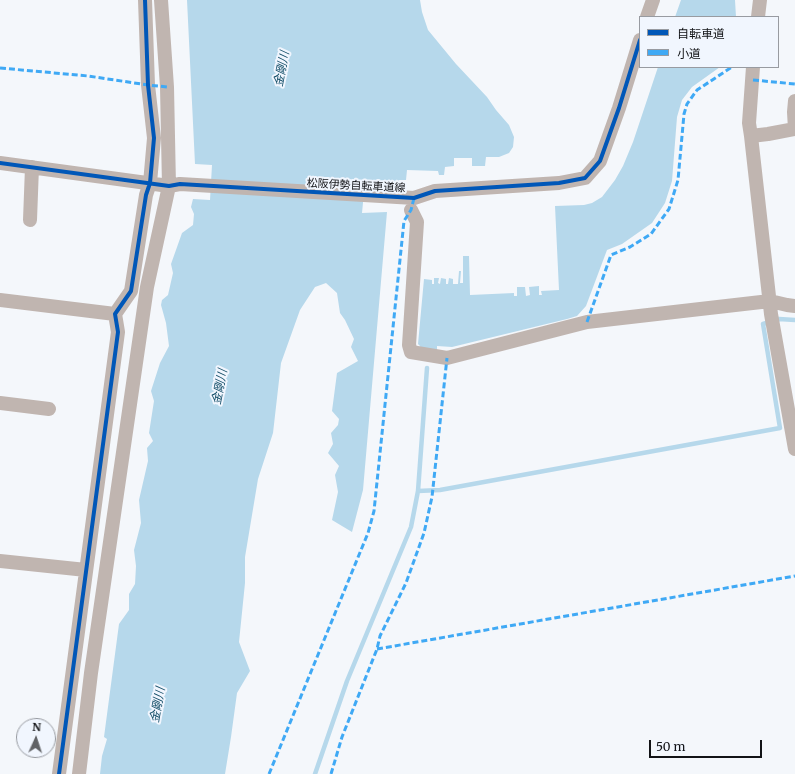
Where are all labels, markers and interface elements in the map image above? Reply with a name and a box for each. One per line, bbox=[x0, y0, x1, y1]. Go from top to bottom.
legend bbox=[639, 16, 779, 68]
text: 自転車道 bbox=[677, 26, 725, 41]
text: 小道 bbox=[677, 46, 701, 61]
water label: 金剛川 bbox=[271, 50, 293, 88]
street label: 松阪伊勢自転車道線 bbox=[306, 177, 406, 195]
water label: 金剛川 bbox=[209, 368, 231, 406]
water label: 金剛川 bbox=[148, 686, 168, 724]
north arrow bbox=[16, 718, 56, 758]
text: N bbox=[32, 720, 41, 734]
scale bar bbox=[651, 732, 764, 758]
text: 50 m bbox=[656, 739, 685, 754]

